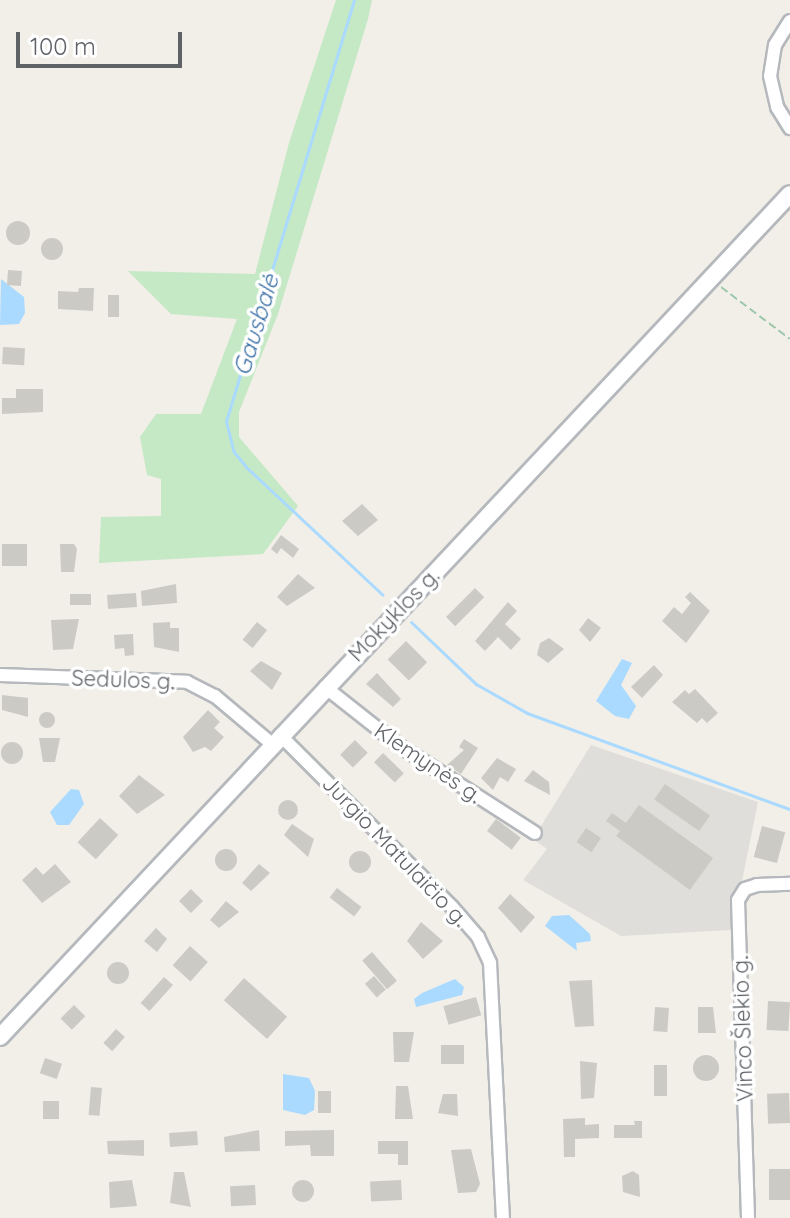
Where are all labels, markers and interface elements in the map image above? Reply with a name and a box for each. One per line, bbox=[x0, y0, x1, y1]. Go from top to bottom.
scale bar bbox=[20, 16, 186, 66]
text: 100 m bbox=[30, 31, 96, 61]
water label: Gausbalė bbox=[227, 271, 285, 379]
street label: Mokyklos g. bbox=[343, 563, 445, 667]
street label: Sedulos g. bbox=[71, 665, 175, 695]
street label: Klemynės g. bbox=[369, 717, 487, 809]
street label: Jurgio Matulaičio g. bbox=[316, 770, 474, 932]
street label: Vinco Šlekio g. bbox=[727, 956, 759, 1102]

